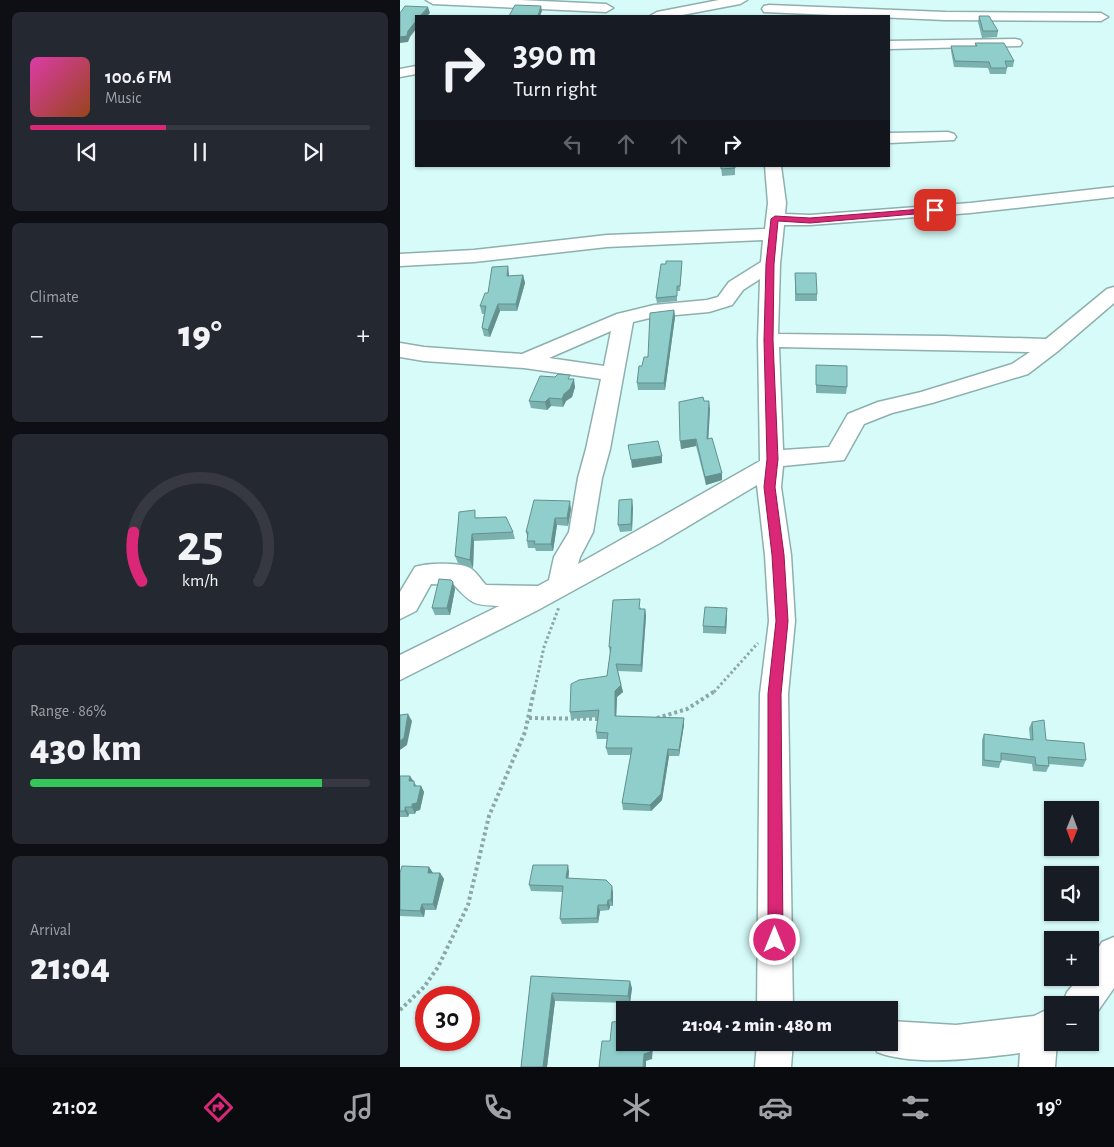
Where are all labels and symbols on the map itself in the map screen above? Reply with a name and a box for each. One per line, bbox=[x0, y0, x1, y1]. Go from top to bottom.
pin bbox=[914, 189, 956, 231]
north arrow bbox=[1044, 801, 1099, 856]
position arrow bbox=[748, 913, 800, 965]
speed limit sign: 30 bbox=[415, 986, 480, 1051]

